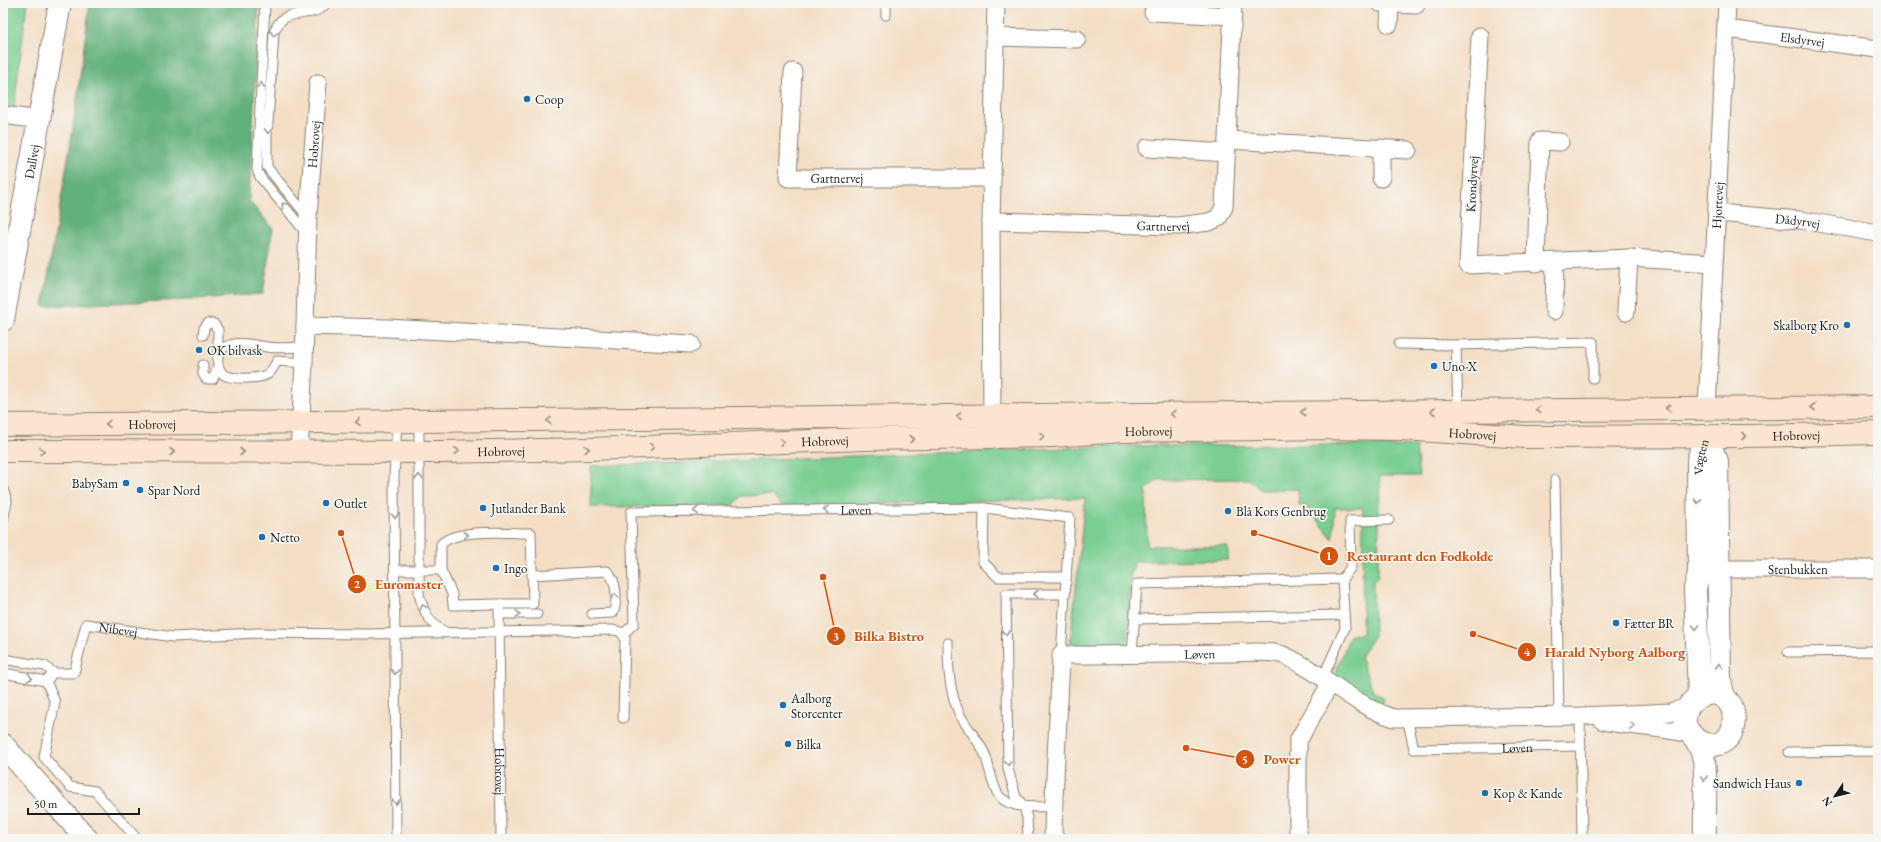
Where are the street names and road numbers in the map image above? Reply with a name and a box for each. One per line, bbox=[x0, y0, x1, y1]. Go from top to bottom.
street label: Elsdyrvej bbox=[1779, 28, 1826, 50]
street label: Hobrovej bbox=[303, 120, 324, 169]
street label: Dallvej bbox=[20, 143, 43, 180]
street label: Krondyrvej bbox=[1462, 155, 1482, 213]
street label: Gartnervej bbox=[810, 170, 863, 187]
street label: Hjortevej bbox=[1707, 181, 1727, 229]
street label: Dådyrvej bbox=[1775, 209, 1821, 232]
street label: Gartnervej bbox=[1136, 216, 1190, 235]
street label: Hobrovej bbox=[128, 415, 176, 432]
street label: Hobrovej bbox=[1125, 422, 1173, 439]
street label: Hobrovej bbox=[1448, 424, 1497, 444]
street label: Hobrovej bbox=[1772, 426, 1820, 444]
street label: Hobrovej bbox=[801, 431, 849, 450]
street label: Vægten bbox=[1690, 437, 1712, 475]
street label: Hobrovej bbox=[477, 442, 525, 460]
street label: Løven bbox=[840, 501, 872, 518]
street label: Stenbukken bbox=[1768, 561, 1828, 578]
street label: Nibevej bbox=[98, 618, 139, 640]
street label: Løven bbox=[1184, 645, 1216, 662]
street label: Løven bbox=[1502, 738, 1533, 756]
street label: Hobrovej bbox=[492, 747, 509, 795]

